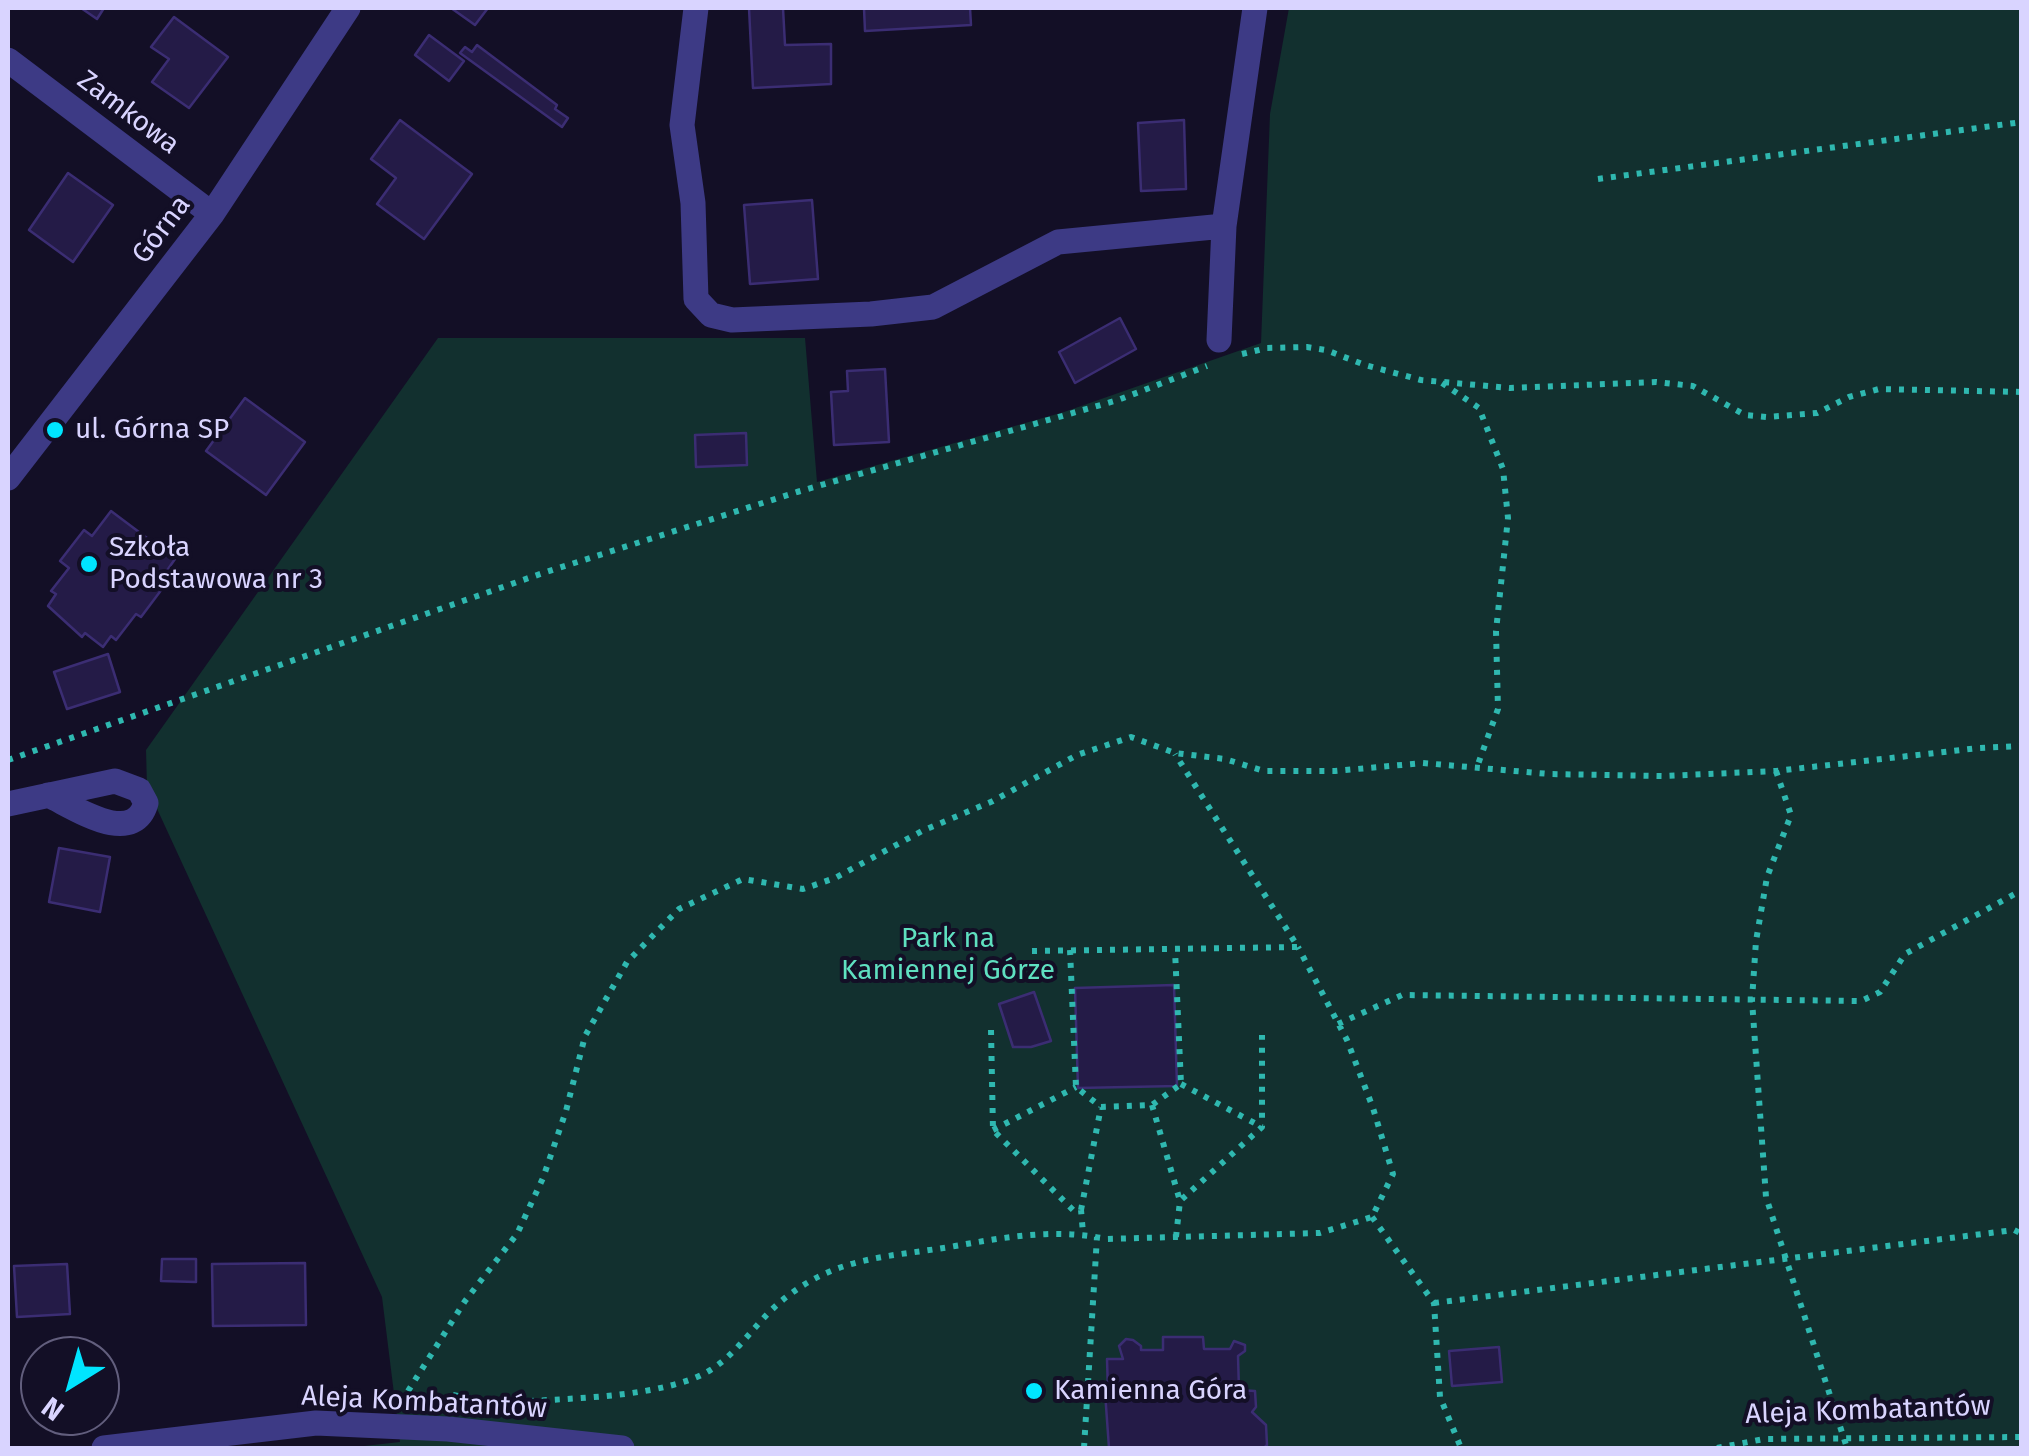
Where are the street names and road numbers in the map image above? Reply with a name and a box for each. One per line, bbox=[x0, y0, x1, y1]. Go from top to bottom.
street label: Zamkowa bbox=[70, 64, 186, 162]
street label: Górna bbox=[126, 189, 198, 271]
street label: Aleja Kombatantów bbox=[301, 1380, 547, 1426]
street label: Aleja Kombatantów bbox=[1745, 1390, 1991, 1432]

